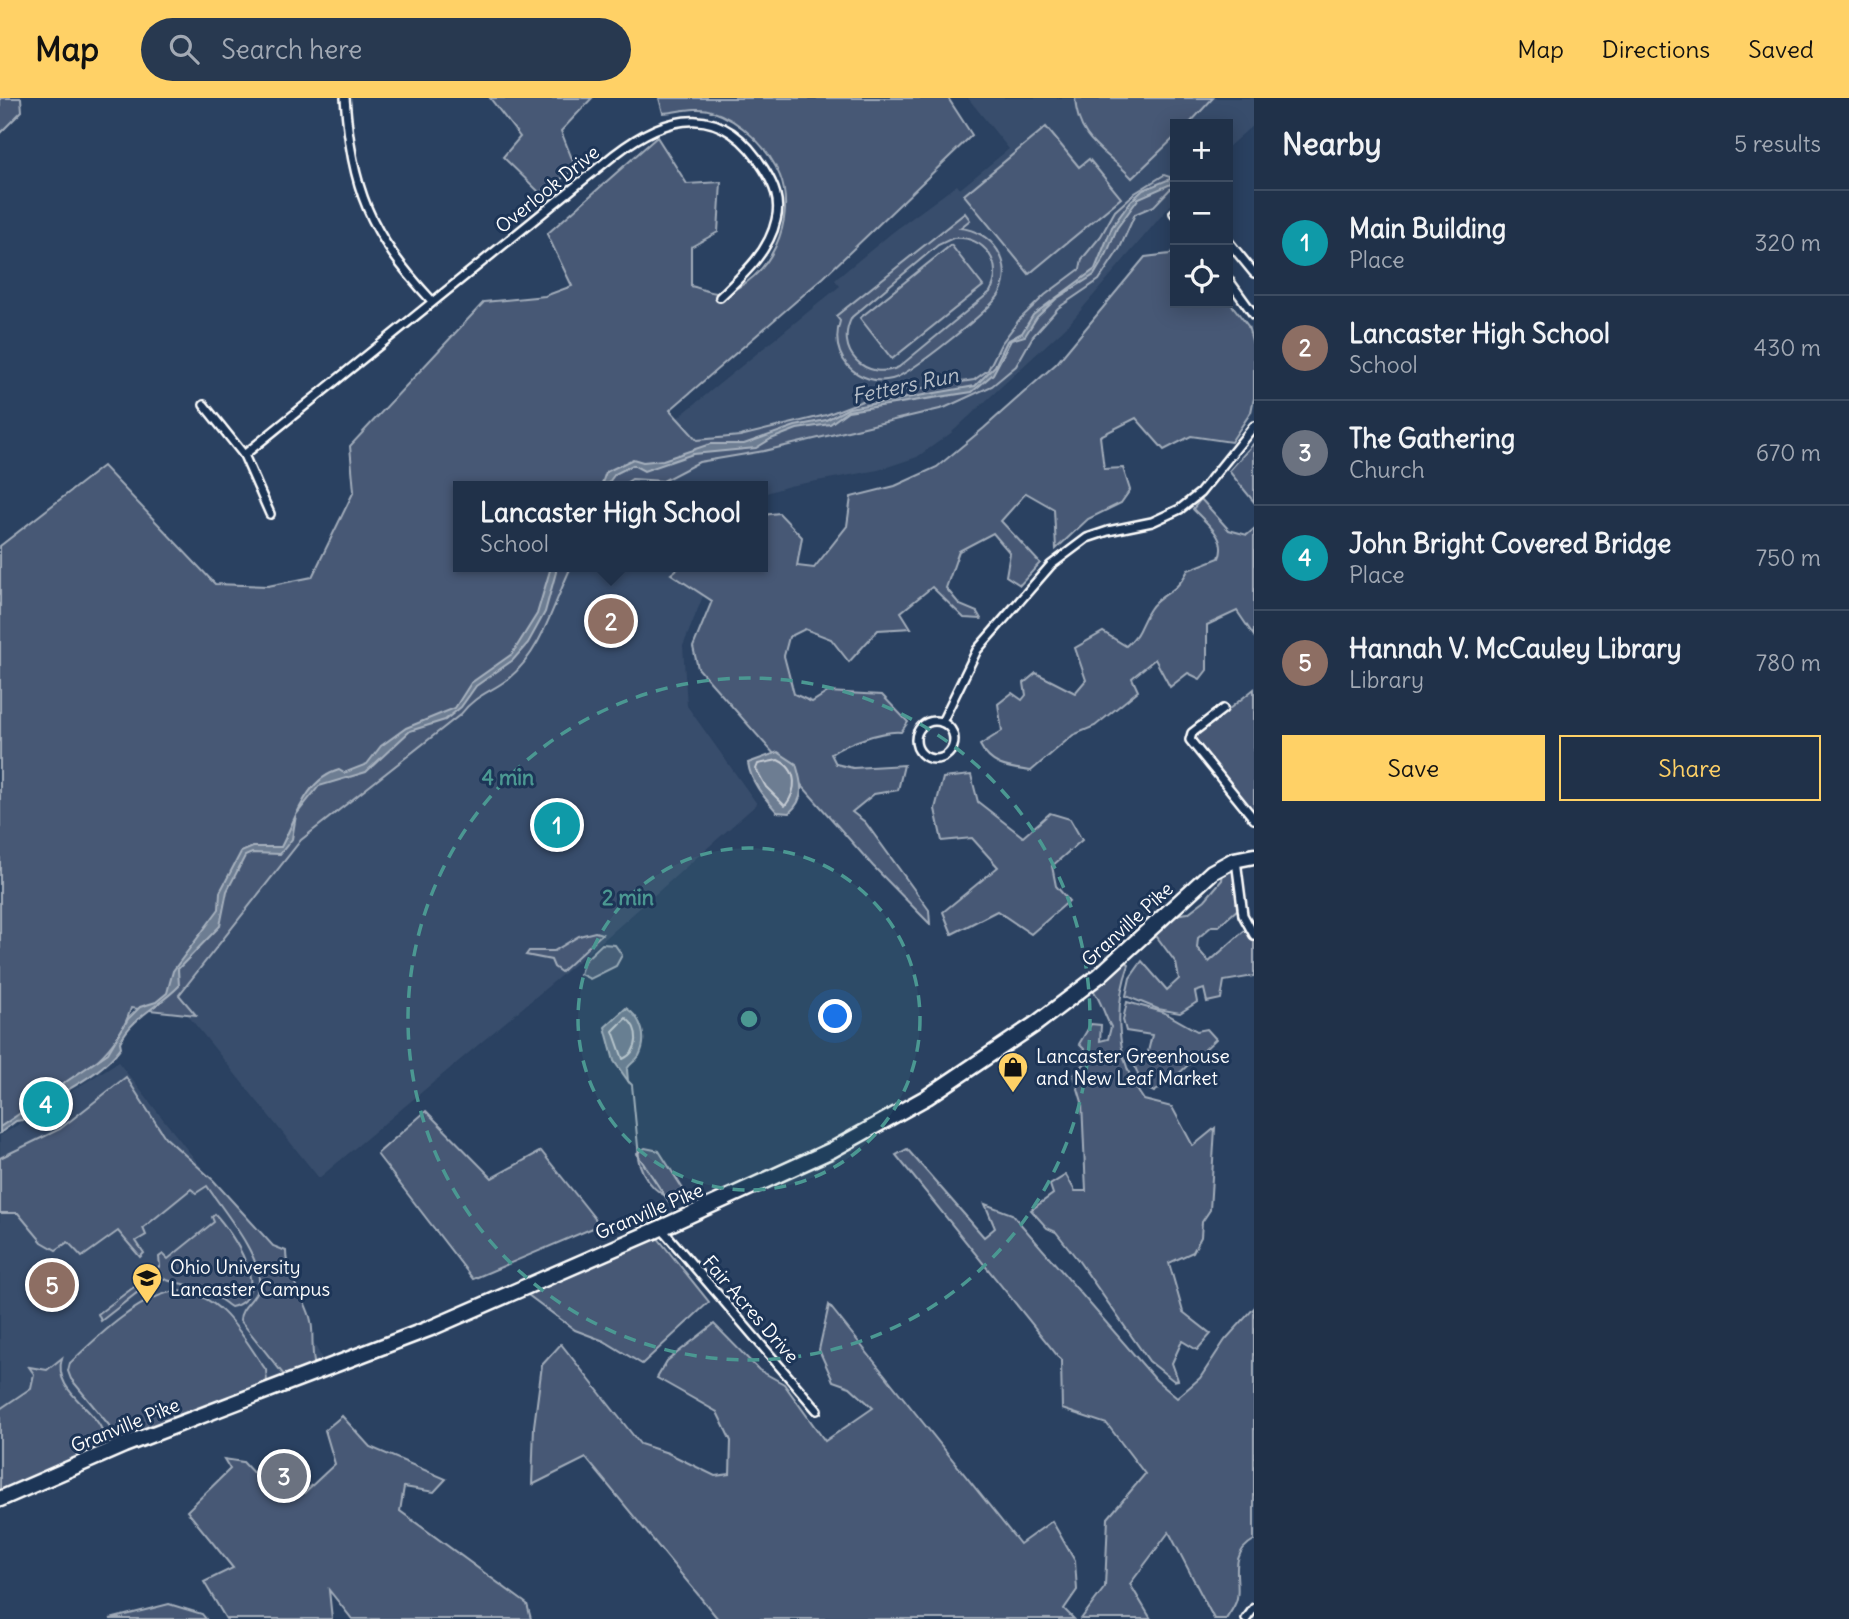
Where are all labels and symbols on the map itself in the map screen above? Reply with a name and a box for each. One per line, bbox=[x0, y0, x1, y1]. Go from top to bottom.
street label: Overlook Drive bbox=[490, 140, 604, 238]
water label: Fetters Run bbox=[849, 361, 961, 410]
pin: 2 bbox=[588, 595, 634, 647]
text: 4 min bbox=[482, 764, 534, 791]
pin: 1 bbox=[534, 799, 580, 851]
street label: Granville Pike bbox=[1076, 877, 1178, 971]
text: 2 min bbox=[602, 884, 654, 911]
your location bbox=[818, 999, 852, 1033]
centre of rings bbox=[737, 1007, 761, 1031]
place label: Lancaster Greenhouse and New Leaf Market bbox=[1036, 1044, 1230, 1090]
shop icon: Lancaster Greenhouse and New Leaf Market bbox=[996, 1050, 1030, 1094]
pin: 4 bbox=[23, 1078, 69, 1130]
street label: Granville Pike bbox=[591, 1177, 707, 1245]
street label: Fair Acres Drive bbox=[698, 1250, 804, 1368]
place label: Ohio University Lancaster Campus bbox=[170, 1255, 330, 1301]
pin: 5 bbox=[29, 1259, 75, 1311]
school or university icon: Ohio University Lancaster Campus bbox=[130, 1261, 164, 1305]
street label: Granville Pike bbox=[67, 1392, 183, 1458]
pin: 3 bbox=[261, 1450, 307, 1502]

